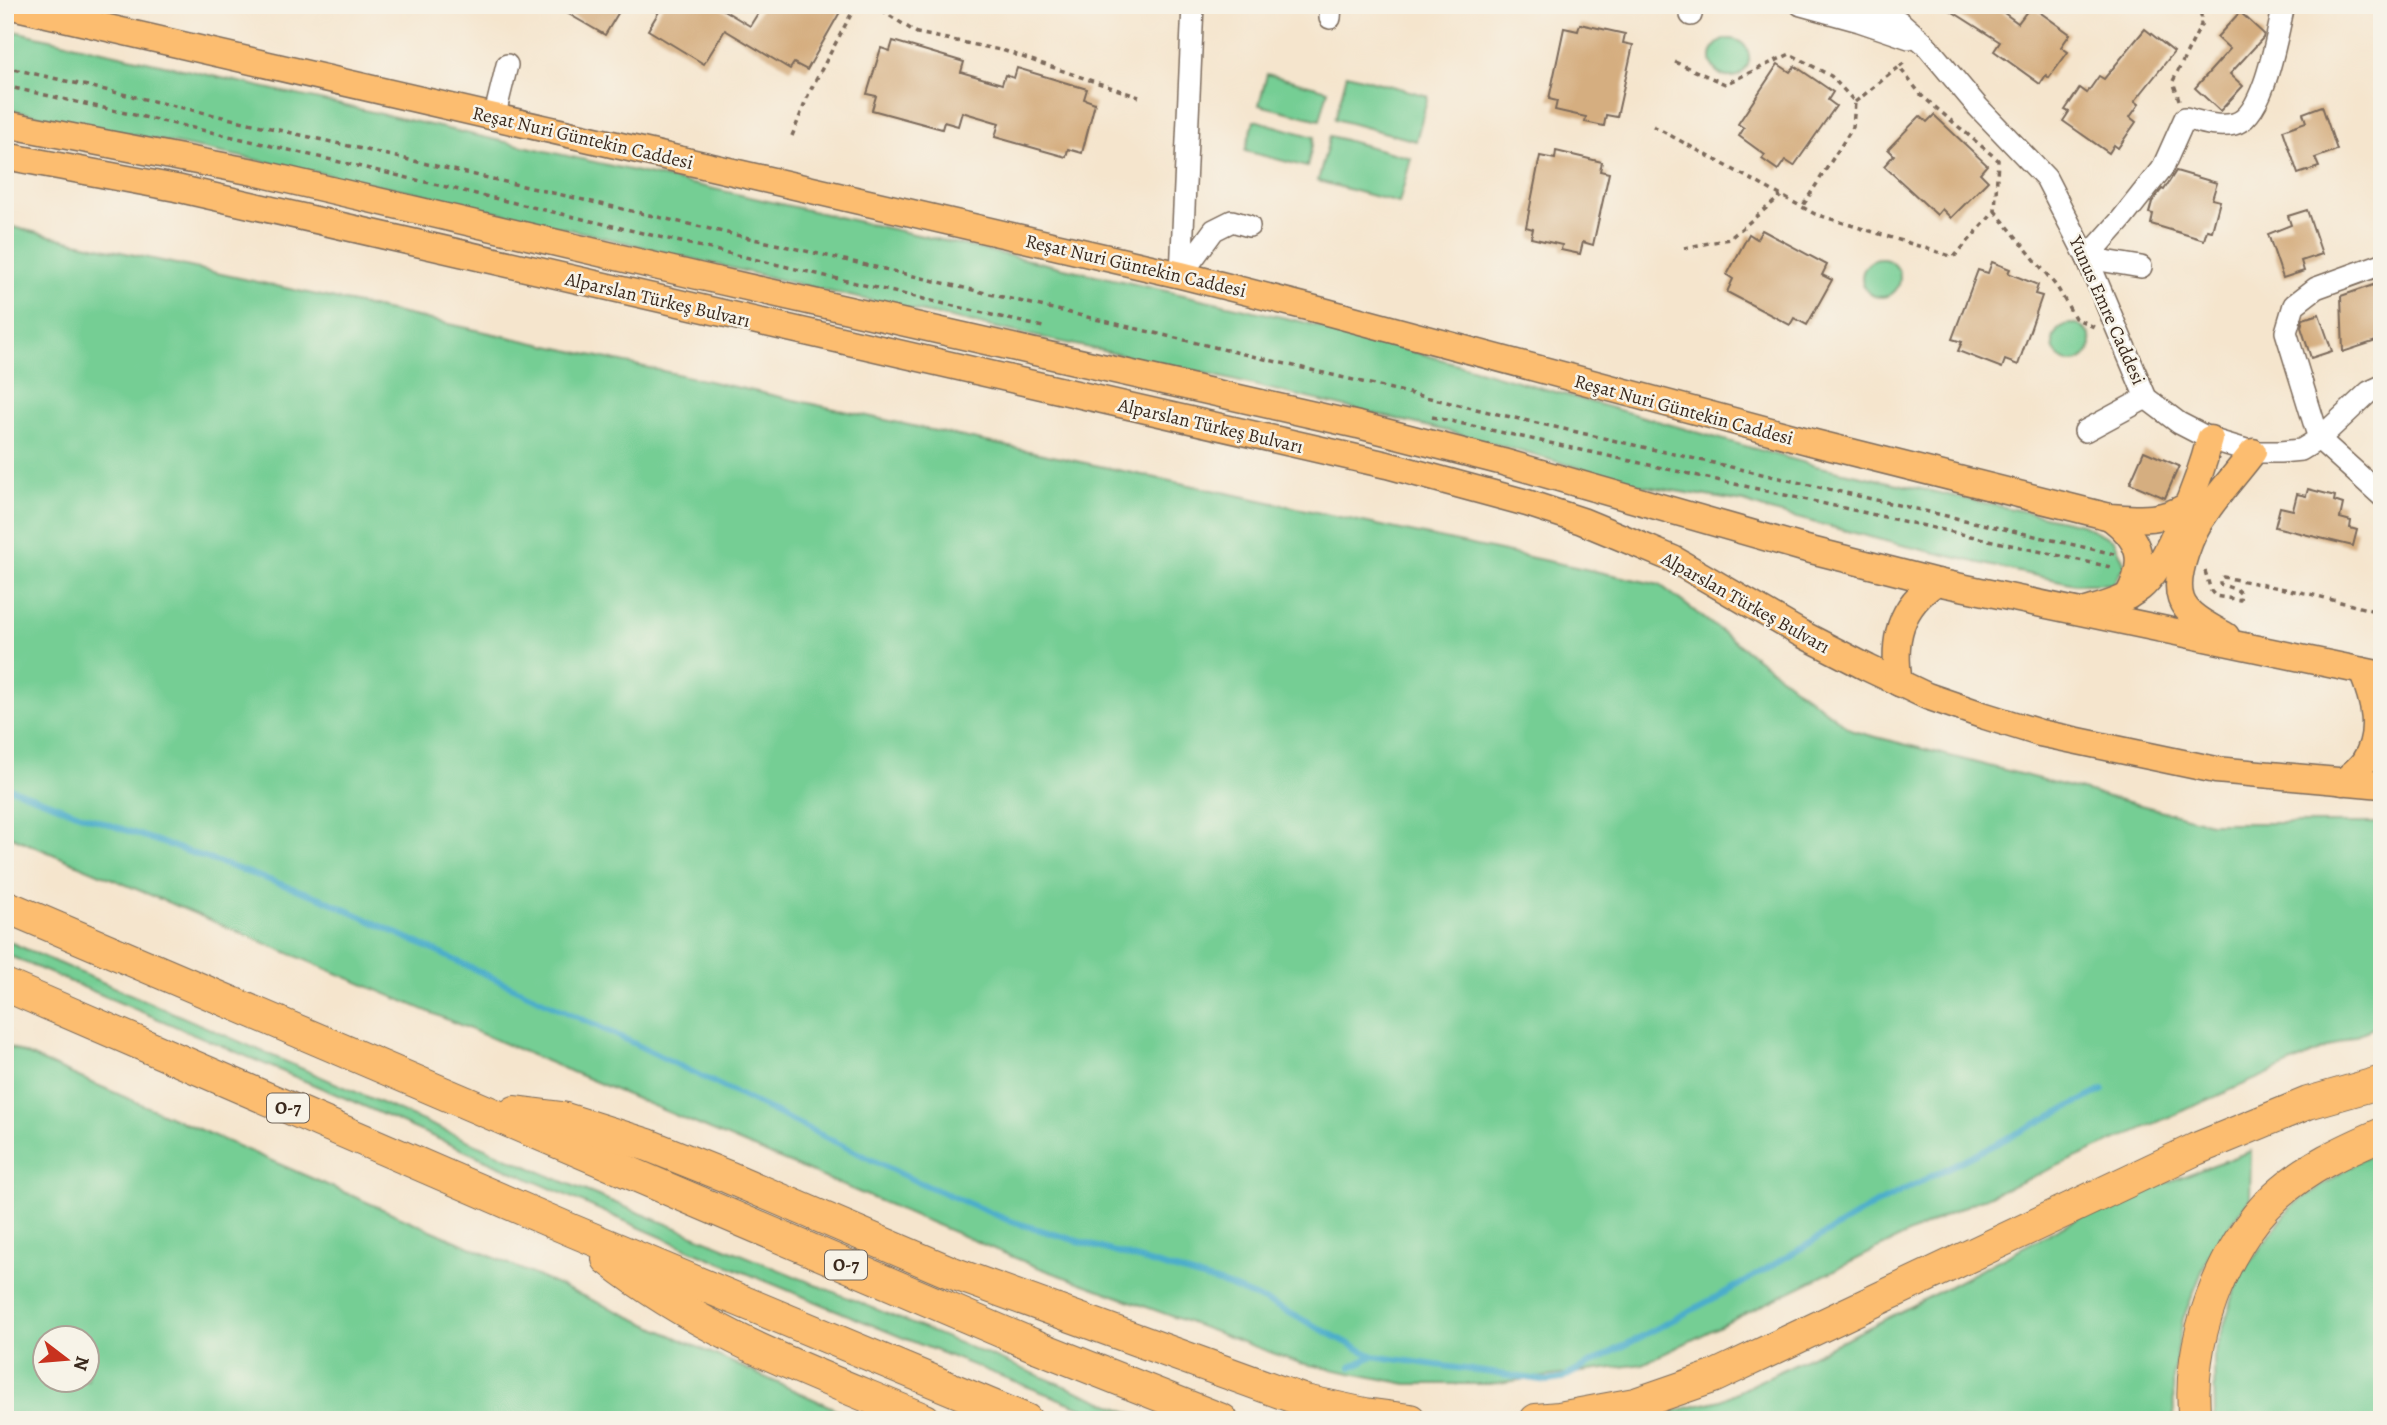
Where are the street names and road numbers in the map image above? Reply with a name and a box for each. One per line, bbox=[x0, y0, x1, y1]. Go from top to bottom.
street label: Reşat Nuri Güntekin Caddesi bbox=[470, 100, 696, 176]
street label: Reşat Nuri Güntekin Caddesi bbox=[1023, 228, 1249, 304]
street label: Yunus Emre Caddesi bbox=[2062, 231, 2152, 389]
street label: Alparslan Türkeş Bulvarı bbox=[562, 266, 753, 334]
street label: Reşat Nuri Güntekin Caddesi bbox=[1571, 368, 1796, 452]
street label: Alparslan Türkeş Bulvarı bbox=[1115, 392, 1306, 460]
street label: Alparslan Türkeş Bulvarı bbox=[1656, 545, 1834, 660]
road number: O-7 bbox=[267, 1093, 309, 1122]
road number: O-7 bbox=[825, 1250, 867, 1280]

